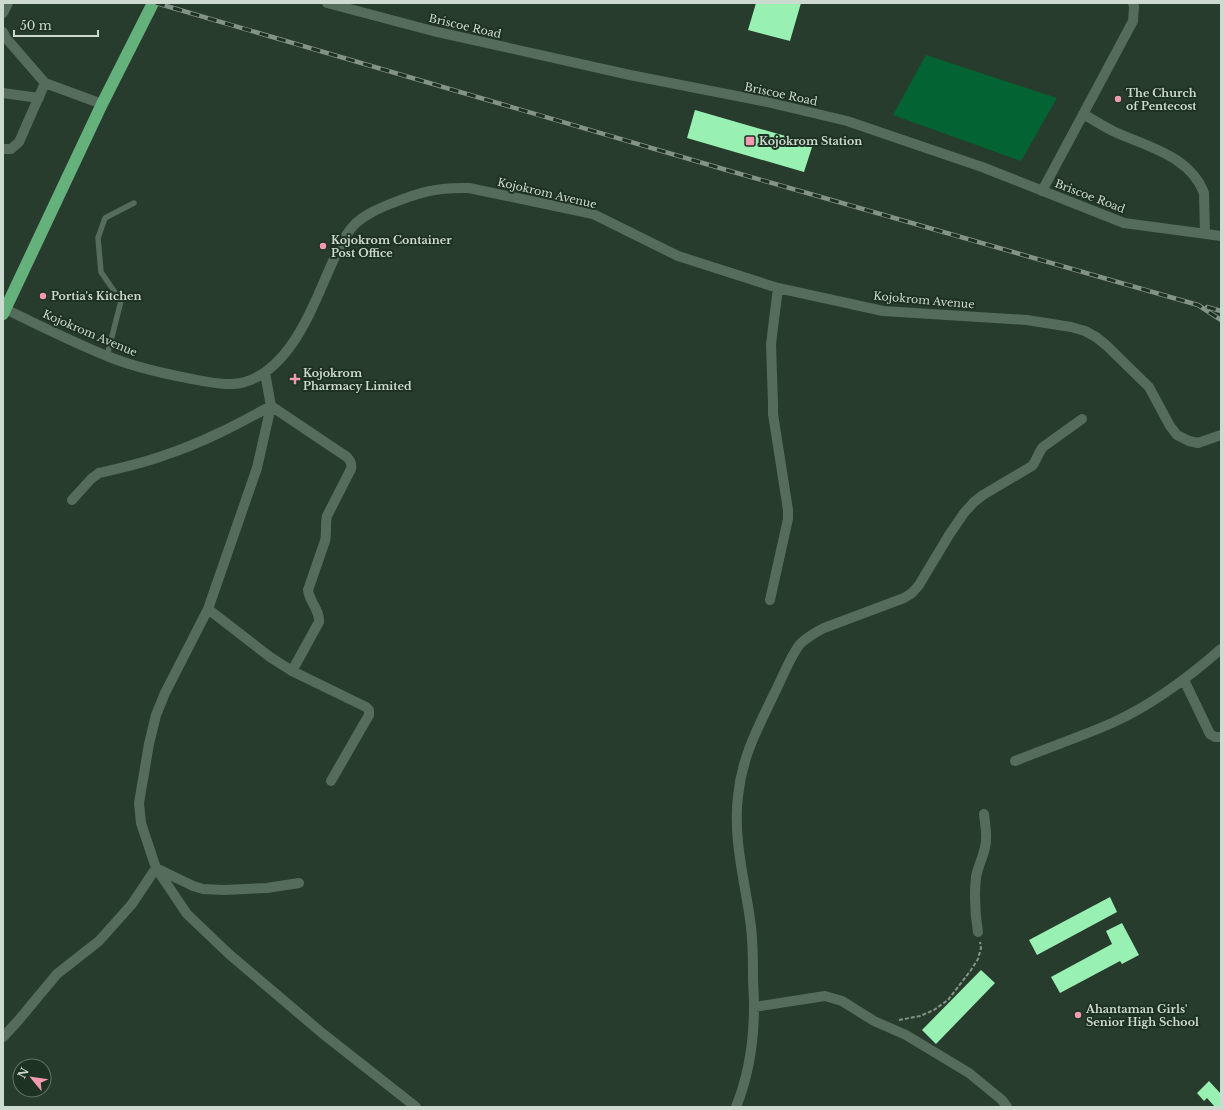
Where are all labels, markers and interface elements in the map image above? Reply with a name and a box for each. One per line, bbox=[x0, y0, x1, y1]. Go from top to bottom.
street label: Briscoe Road bbox=[427, 11, 503, 41]
scale bar bbox=[14, 12, 98, 38]
text: 50 m bbox=[20, 18, 52, 33]
street label: Briscoe Road bbox=[743, 79, 819, 109]
place label: The Church of Pentecost bbox=[1126, 86, 1197, 113]
marker: The Church of Pentecost bbox=[1113, 94, 1123, 104]
place label: Kojokrom Station bbox=[759, 134, 862, 148]
marker: Kojokrom Station bbox=[744, 135, 756, 147]
street label: Kojokrom Avenue bbox=[496, 175, 598, 211]
street label: Briscoe Road bbox=[1053, 176, 1128, 216]
place label: Kojokrom Container Post Office bbox=[331, 233, 452, 260]
marker: Kojokrom Container Post Office bbox=[318, 241, 328, 251]
place label: Portia's Kitchen bbox=[51, 289, 142, 303]
street label: Kojokrom Avenue bbox=[873, 289, 975, 311]
marker: Portia's Kitchen bbox=[38, 291, 48, 301]
street label: Kojokrom Avenue bbox=[41, 307, 139, 359]
place label: Kojokrom Pharmacy Limited bbox=[303, 366, 412, 393]
marker: Kojokrom Pharmacy Limited bbox=[290, 374, 300, 384]
place label: Ahantaman Girls' Senior High School bbox=[1085, 1002, 1199, 1029]
marker: Ahantaman Girls' Senior High School bbox=[1073, 1010, 1083, 1020]
north arrow bbox=[12, 1058, 52, 1098]
text: N bbox=[15, 1065, 32, 1081]

